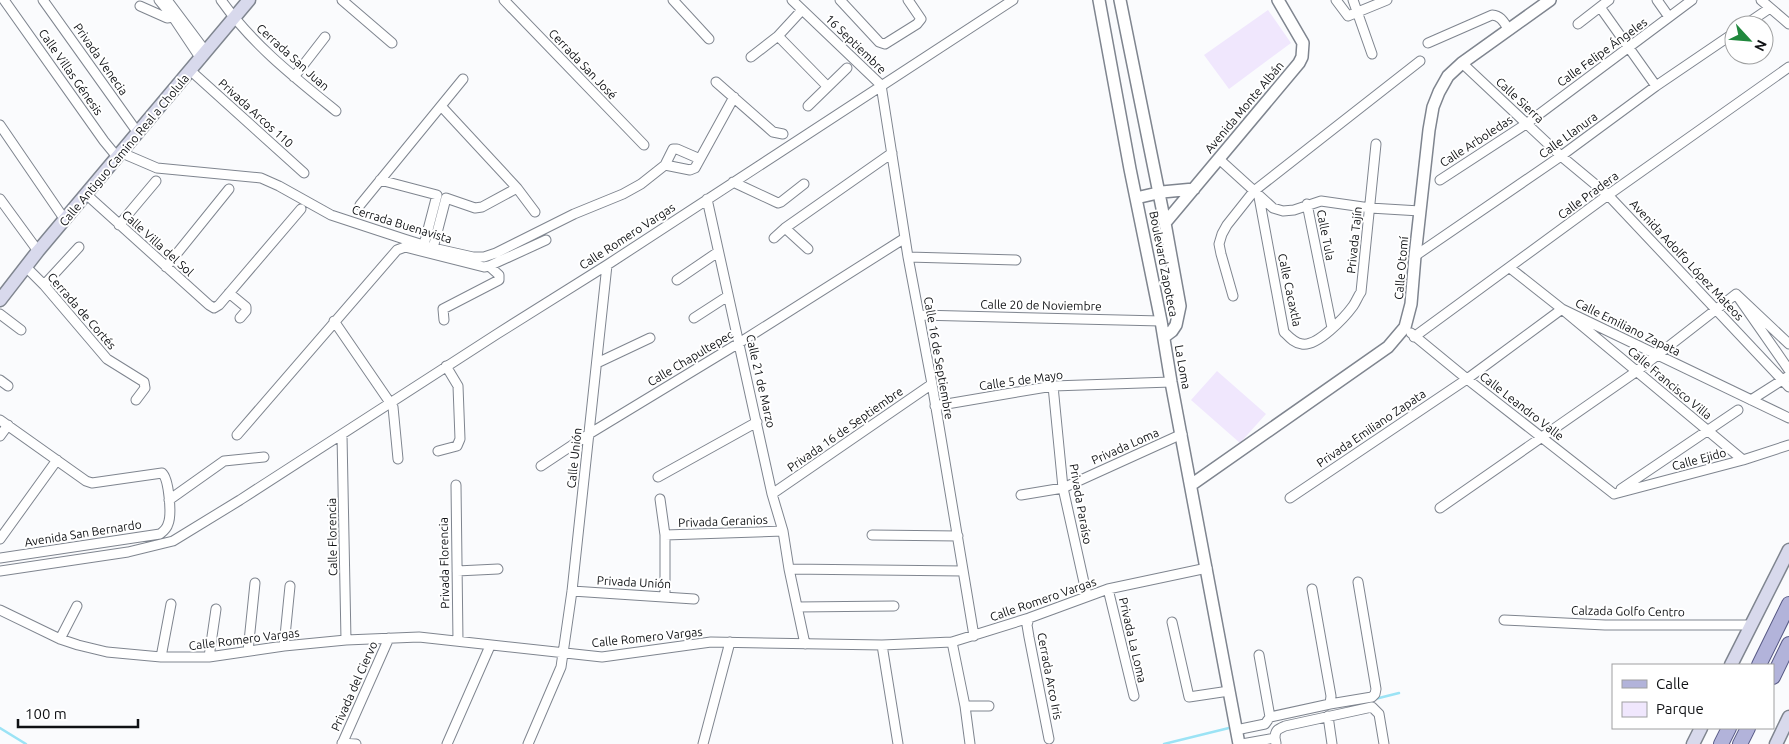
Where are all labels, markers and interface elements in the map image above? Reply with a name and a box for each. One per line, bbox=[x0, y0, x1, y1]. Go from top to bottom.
street label: 16 Septiembre bbox=[823, 12, 889, 76]
street label: Calle Felipe Ángeles bbox=[1555, 15, 1649, 89]
north arrow bbox=[1724, 15, 1774, 65]
street label: Privada Venecia bbox=[71, 21, 131, 97]
street label: Cerrada San Juan bbox=[254, 21, 332, 93]
street label: Cerrada San José bbox=[546, 26, 620, 102]
street label: Calle Villas Génesis bbox=[36, 27, 106, 117]
text: N bbox=[1751, 37, 1770, 54]
street label: Avenida Monte Albán bbox=[1202, 59, 1286, 155]
street label: Calle Antiguo Camino Real a Cholula bbox=[57, 71, 191, 229]
street label: Calle Sierra bbox=[1494, 75, 1546, 125]
street label: Privada Arcos 110 bbox=[216, 76, 296, 150]
street label: Calle Llanura bbox=[1536, 109, 1600, 161]
street label: Calle Arboledas bbox=[1437, 113, 1515, 169]
street label: Calle Pradera bbox=[1555, 169, 1621, 221]
street label: Avenida Adolfo López Mateos bbox=[1628, 197, 1746, 323]
street label: Calle Romero Vargas bbox=[577, 200, 677, 272]
street label: Cerrada Buenavista bbox=[350, 203, 454, 245]
street label: Privada Tajín bbox=[1344, 206, 1364, 274]
street label: Calle Villa del Sol bbox=[120, 208, 196, 278]
street label: Calle Tula bbox=[1315, 208, 1337, 262]
street label: Boulevard Zapoteca bbox=[1147, 210, 1181, 318]
street label: Calle Otomí bbox=[1392, 235, 1410, 300]
street label: Calle Cacaxtla bbox=[1276, 252, 1304, 328]
street label: Cerrada de Cortés bbox=[45, 270, 119, 352]
street label: Calle 16 de Septiembre bbox=[922, 296, 956, 420]
street label: Calle Emiliano Zapata bbox=[1573, 296, 1683, 358]
street label: Calle 20 de Noviembre bbox=[980, 297, 1102, 313]
street label: Calle Chapultepec bbox=[645, 327, 735, 389]
street label: Calle 21 de Marzo bbox=[744, 333, 778, 429]
street label: La Loma bbox=[1173, 344, 1193, 390]
street label: Calle Francisco Villa bbox=[1625, 344, 1715, 422]
street label: Calle 5 de Mayo bbox=[978, 368, 1064, 392]
street label: Calle Leandro Valle bbox=[1478, 369, 1566, 443]
street label: Privada 16 de Septiembre bbox=[785, 384, 905, 474]
street label: Privada Emiliano Zapata bbox=[1314, 387, 1428, 469]
street label: Privada Loma bbox=[1089, 425, 1161, 467]
street label: Calle Unión bbox=[564, 427, 584, 489]
street label: Calle Ejido bbox=[1670, 445, 1728, 473]
street label: Privada Paraíso bbox=[1068, 463, 1094, 545]
street label: Calle Florencia bbox=[325, 498, 339, 576]
street label: Privada Geranios bbox=[678, 513, 768, 529]
street label: Avenida San Bernardo bbox=[24, 517, 142, 549]
street label: Privada Florencia bbox=[437, 517, 451, 609]
street label: Privada Unión bbox=[597, 574, 671, 590]
street label: Calle Romero Vargas bbox=[988, 575, 1098, 623]
street label: Privada La Loma bbox=[1117, 596, 1149, 684]
street label: Calzada Golfo Centro bbox=[1571, 604, 1685, 618]
street label: Calle Romero Vargas bbox=[591, 625, 703, 649]
street label: Calle Romero Vargas bbox=[188, 626, 300, 652]
street label: Cerrada Arco Iris bbox=[1035, 631, 1065, 721]
street label: Privada del Ciervo bbox=[328, 639, 380, 733]
legend bbox=[1612, 664, 1774, 729]
text: Calle bbox=[1656, 675, 1689, 692]
scale bar bbox=[18, 696, 138, 728]
text: Parque bbox=[1656, 700, 1704, 717]
text: 100 m bbox=[25, 705, 67, 722]

